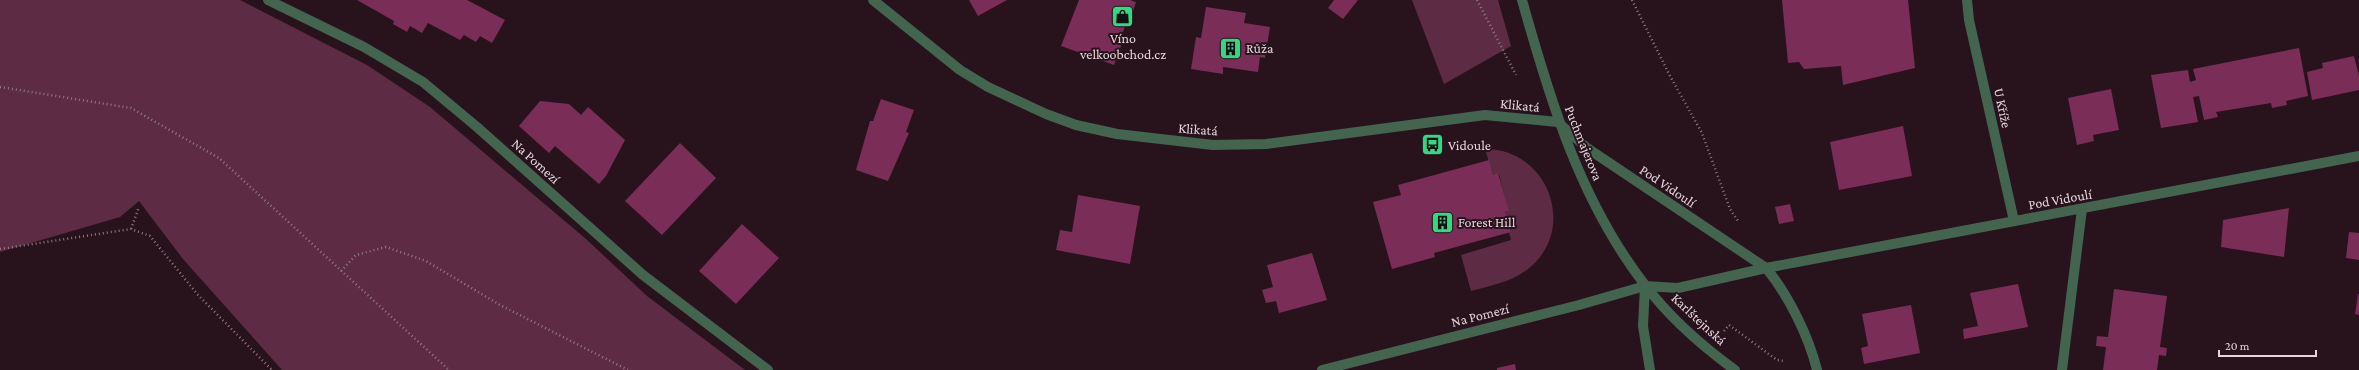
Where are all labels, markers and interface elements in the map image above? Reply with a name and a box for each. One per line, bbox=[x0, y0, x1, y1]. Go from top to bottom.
shop icon: Víno velkoobchod.cz bbox=[1110, 3, 1136, 29]
place label: Víno velkoobchod.cz bbox=[1079, 30, 1166, 62]
building icon: Růža bbox=[1217, 35, 1243, 61]
place label: Růža bbox=[1246, 40, 1274, 56]
street label: U Kříže bbox=[1991, 87, 2015, 129]
street label: Klikatá bbox=[1500, 95, 1541, 115]
street label: Puchmajerova bbox=[1561, 103, 1606, 184]
street label: Klikatá bbox=[1178, 120, 1219, 138]
bus stop icon: Vidoule bbox=[1420, 132, 1446, 158]
street label: Na Pomezí bbox=[509, 135, 563, 187]
place label: Vidoule bbox=[1448, 137, 1491, 153]
street label: Pod Vidoulí bbox=[1637, 161, 1699, 211]
street label: Pod Vidoulí bbox=[2027, 185, 2093, 212]
building icon: Forest Hill bbox=[1430, 209, 1456, 235]
place label: Forest Hill bbox=[1458, 214, 1516, 230]
street label: Karlštejnská bbox=[1668, 290, 1730, 349]
street label: Na Pomezí bbox=[1449, 300, 1511, 330]
scale bar bbox=[2219, 332, 2316, 358]
text: 20 m bbox=[2225, 339, 2250, 353]

